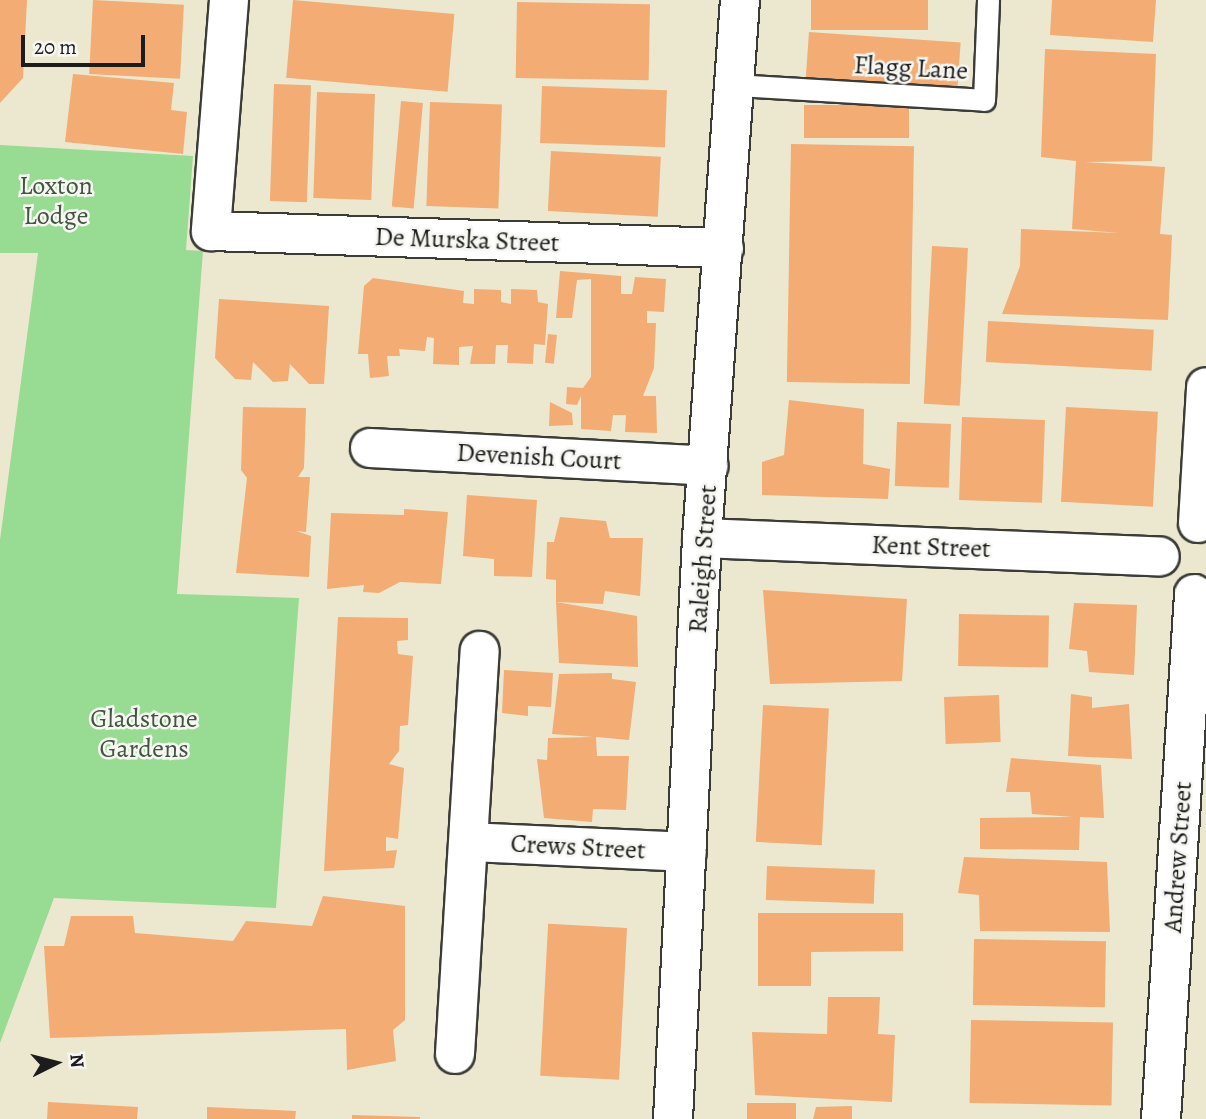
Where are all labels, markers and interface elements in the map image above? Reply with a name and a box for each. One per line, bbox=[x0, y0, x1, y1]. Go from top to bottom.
scale bar bbox=[24, 21, 149, 65]
text: 20 m bbox=[34, 33, 77, 61]
street label: Flagg Lane bbox=[853, 49, 969, 87]
park label: Loxton Lodge bbox=[19, 170, 93, 232]
street label: De Murska Street bbox=[374, 221, 560, 259]
street label: Devenish Court bbox=[456, 437, 622, 477]
street label: Raleigh Street bbox=[682, 484, 724, 634]
street label: Kent Street bbox=[871, 529, 991, 565]
park label: Gladstone Gardens bbox=[90, 703, 198, 764]
street label: Andrew Street bbox=[1157, 780, 1199, 934]
street label: Crews Street bbox=[510, 828, 646, 866]
north arrow bbox=[21, 1028, 91, 1098]
text: N bbox=[63, 1053, 91, 1069]

